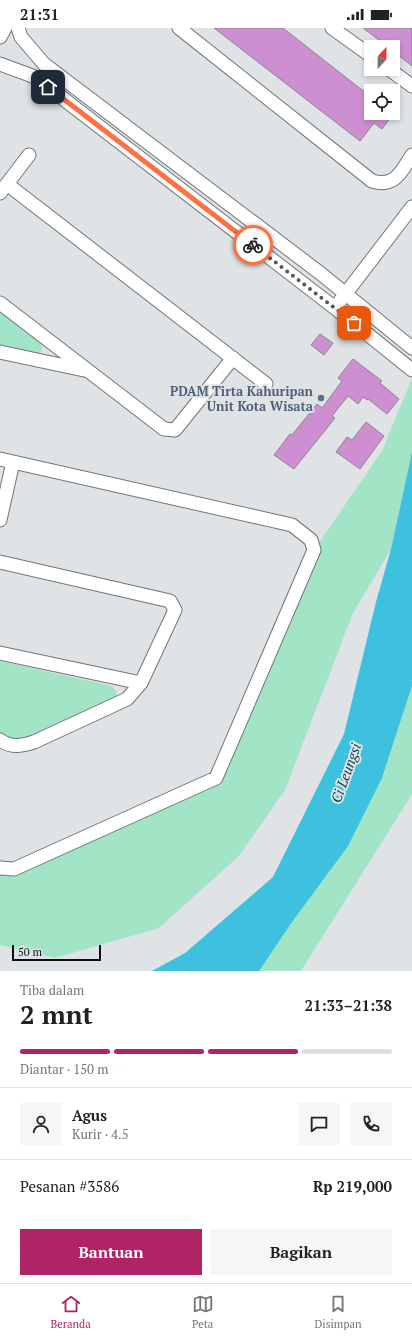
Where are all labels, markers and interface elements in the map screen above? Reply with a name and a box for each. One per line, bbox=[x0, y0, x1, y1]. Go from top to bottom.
text: 21:31 bbox=[20, 4, 59, 24]
north arrow bbox=[364, 40, 400, 76]
map controls bbox=[364, 40, 400, 120]
pin bbox=[31, 70, 65, 104]
icon: home bbox=[37, 76, 59, 98]
button: locate bbox=[364, 84, 400, 120]
courier bbox=[233, 225, 273, 265]
icon: bike bbox=[242, 234, 264, 256]
pin bbox=[337, 306, 371, 340]
icon: bag bbox=[343, 312, 365, 334]
place label: PDAM Tirta Kahuripan Unit Kota Wisata bbox=[170, 382, 314, 415]
marker: PDAM Tirta Kahuripan Unit Kota Wisata bbox=[316, 393, 326, 403]
water label: Ci Leungsi bbox=[326, 740, 365, 805]
scale bar bbox=[12, 943, 101, 962]
text: 50 m bbox=[18, 945, 42, 959]
text: Tiba dalam bbox=[20, 981, 84, 999]
text: 21:33–21:38 bbox=[305, 995, 392, 1015]
text: 2 mnt bbox=[20, 997, 93, 1031]
text: Diantar · 150 m bbox=[20, 1060, 108, 1078]
button: person bbox=[20, 1103, 62, 1145]
button: chat bbox=[298, 1103, 340, 1145]
button: phone bbox=[350, 1103, 392, 1145]
text: Agus bbox=[72, 1105, 107, 1125]
text: Kurir · 4.5 bbox=[72, 1125, 129, 1143]
text: Pesanan #3586 bbox=[20, 1176, 119, 1196]
text: Rp 219,000 bbox=[313, 1176, 392, 1196]
button: Bantuan bbox=[20, 1229, 202, 1275]
button: Bagikan bbox=[210, 1229, 392, 1275]
tab: Beranda bbox=[50, 1293, 91, 1331]
tab: Peta bbox=[192, 1293, 214, 1331]
tab: Disimpan bbox=[315, 1293, 362, 1331]

